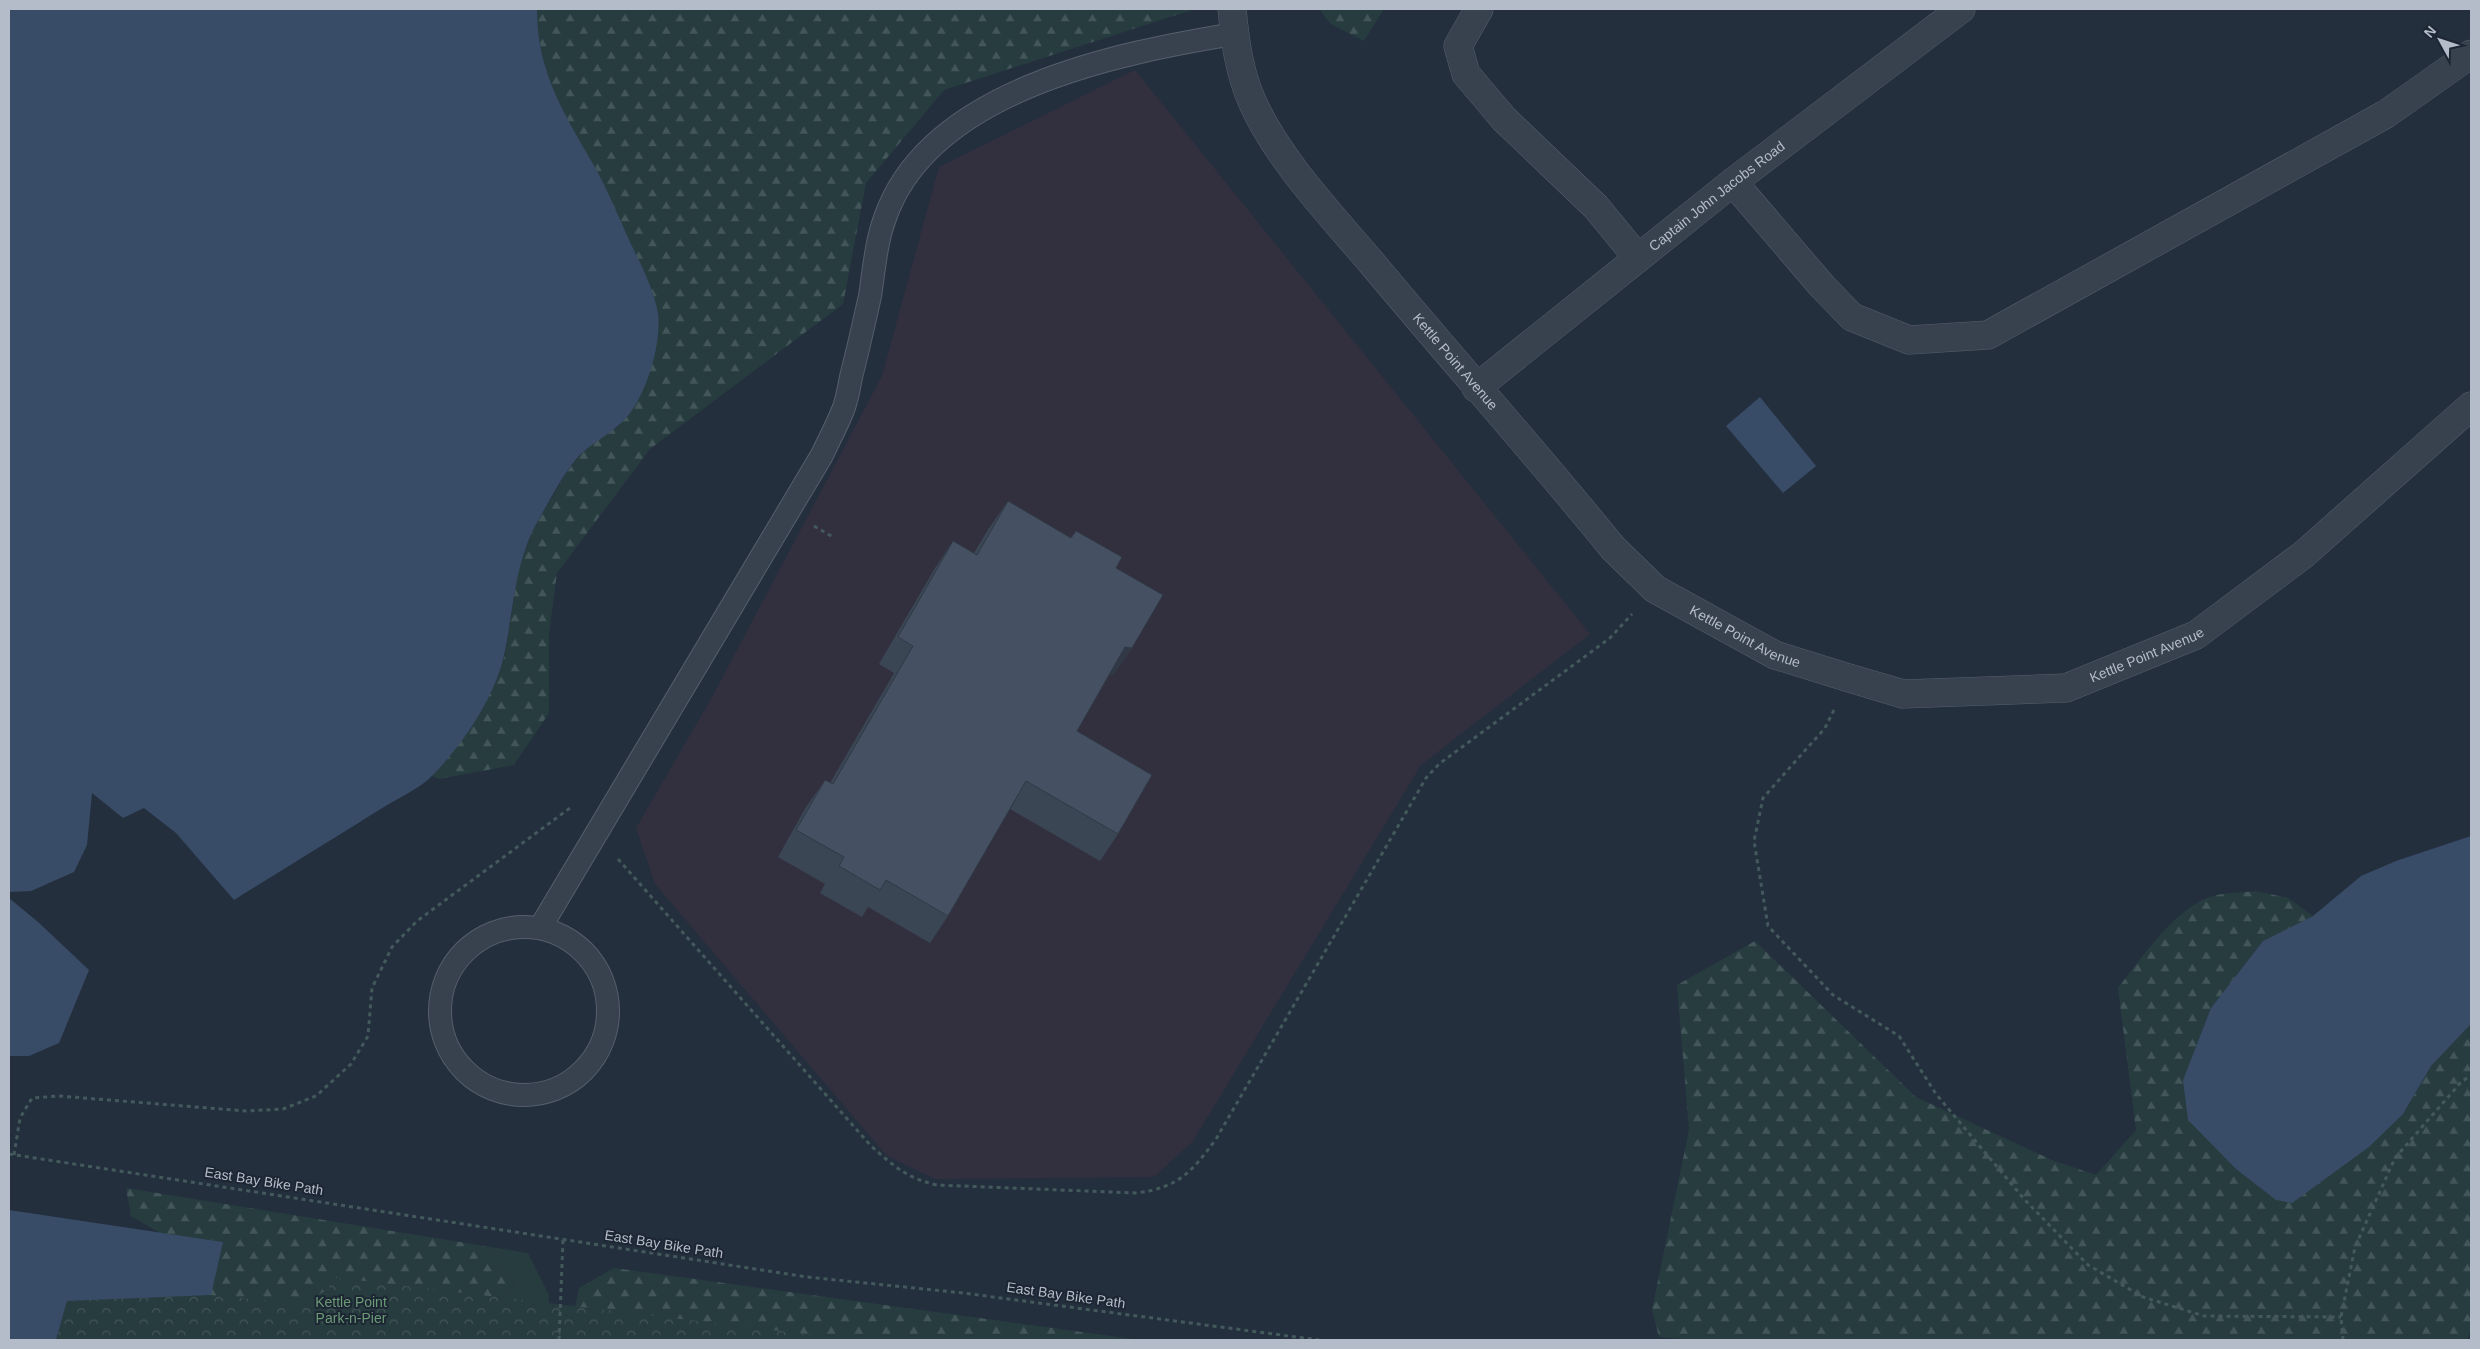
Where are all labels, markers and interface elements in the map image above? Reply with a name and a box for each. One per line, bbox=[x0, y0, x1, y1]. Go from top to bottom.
north arrow bbox=[2415, 15, 2465, 65]
text: N bbox=[2421, 23, 2439, 41]
street label: Captain John Jacobs Road bbox=[1646, 138, 1788, 254]
street label: Kettle Point Avenue bbox=[1410, 310, 1501, 413]
street label: Kettle Point Avenue bbox=[1687, 602, 1803, 670]
street label: Kettle Point Avenue bbox=[2087, 624, 2207, 686]
street label: East Bay Bike Path bbox=[204, 1164, 324, 1198]
street label: East Bay Bike Path bbox=[604, 1227, 724, 1261]
street label: East Bay Bike Path bbox=[1006, 1279, 1126, 1311]
park label: Kettle Point Park-n-Pier bbox=[315, 1294, 387, 1326]

